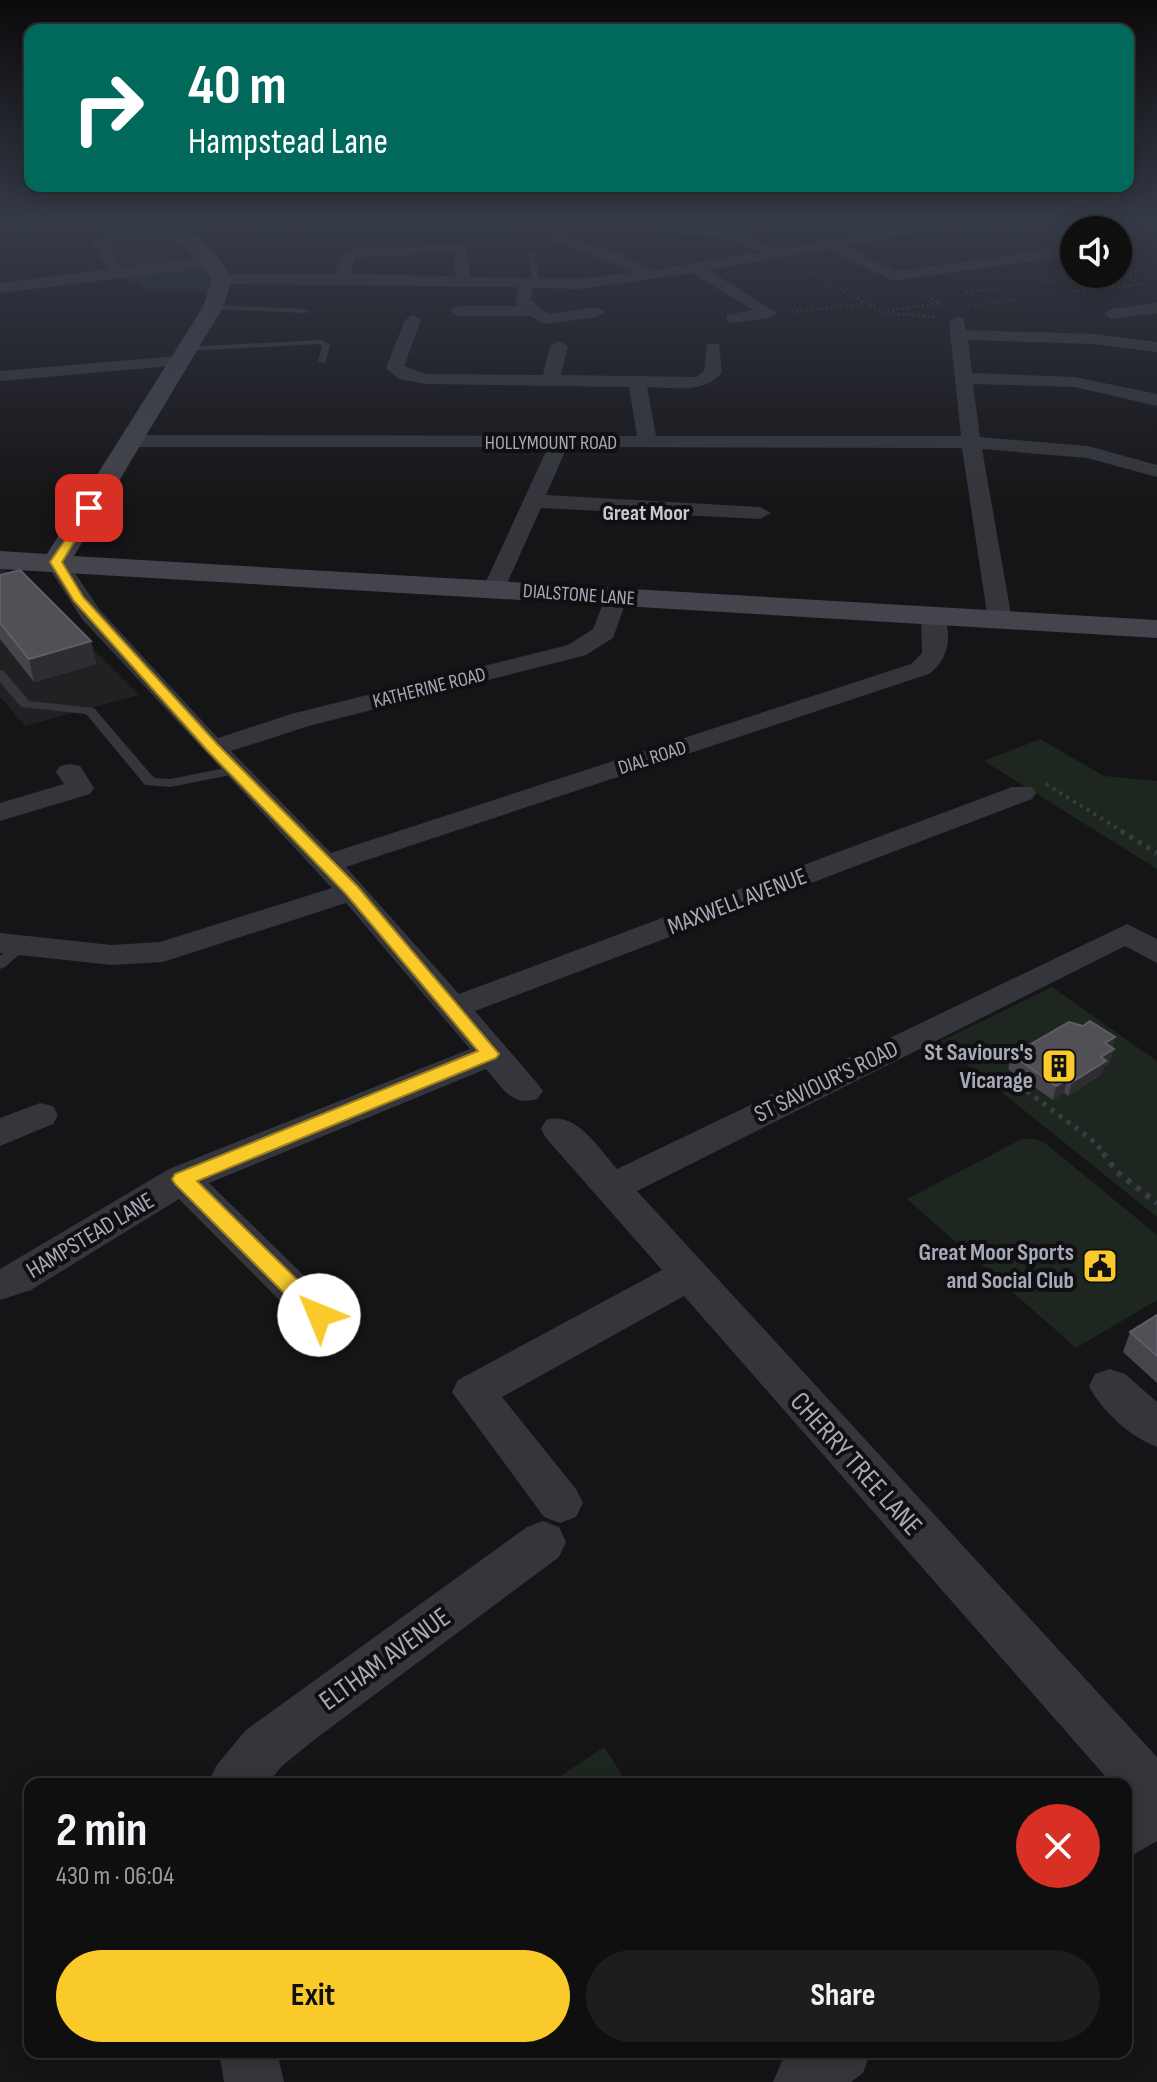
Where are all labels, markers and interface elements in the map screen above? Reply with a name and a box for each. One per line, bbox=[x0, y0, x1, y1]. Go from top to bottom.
text: 40 m bbox=[188, 53, 287, 120]
icon: right bbox=[56, 56, 160, 160]
text: Hampstead Lane bbox=[188, 121, 388, 164]
map controls bbox=[1060, 216, 1132, 288]
button: sound bbox=[1060, 216, 1132, 288]
street label: HOLLYMOUNT ROAD bbox=[485, 431, 617, 455]
pin bbox=[55, 474, 123, 542]
icon: arrive bbox=[67, 486, 111, 530]
district label: Great Moor bbox=[602, 500, 690, 527]
street label: DIALSTONE LANE bbox=[522, 579, 636, 611]
street label: KATHERINE ROAD bbox=[370, 662, 488, 714]
street label: DIAL ROAD bbox=[615, 736, 689, 780]
street label: MAXWELL AVENUE bbox=[664, 862, 811, 941]
street label: ST SAVIOUR'S ROAD bbox=[750, 1034, 903, 1129]
place label: St Saviours's Vicarage bbox=[924, 1038, 1033, 1095]
building icon: St Saviours's Vicarage bbox=[1040, 1047, 1078, 1085]
street label: HAMPSTEAD LANE bbox=[21, 1186, 159, 1285]
place label: Great Moor Sports and Social Club bbox=[919, 1238, 1074, 1295]
public building icon: Great Moor Sports and Social Club bbox=[1081, 1247, 1119, 1285]
position arrow bbox=[277, 1273, 361, 1357]
street label: CHERRY TREE LANE bbox=[783, 1386, 929, 1542]
street label: ELTHAM AVENUE bbox=[313, 1601, 457, 1718]
text: 2 min bbox=[56, 1802, 147, 1859]
button: close bbox=[1016, 1804, 1100, 1888]
text: 430 m · 06:04 bbox=[56, 1861, 174, 1892]
button: Exit bbox=[56, 1950, 570, 2042]
button: Share bbox=[586, 1950, 1100, 2042]

